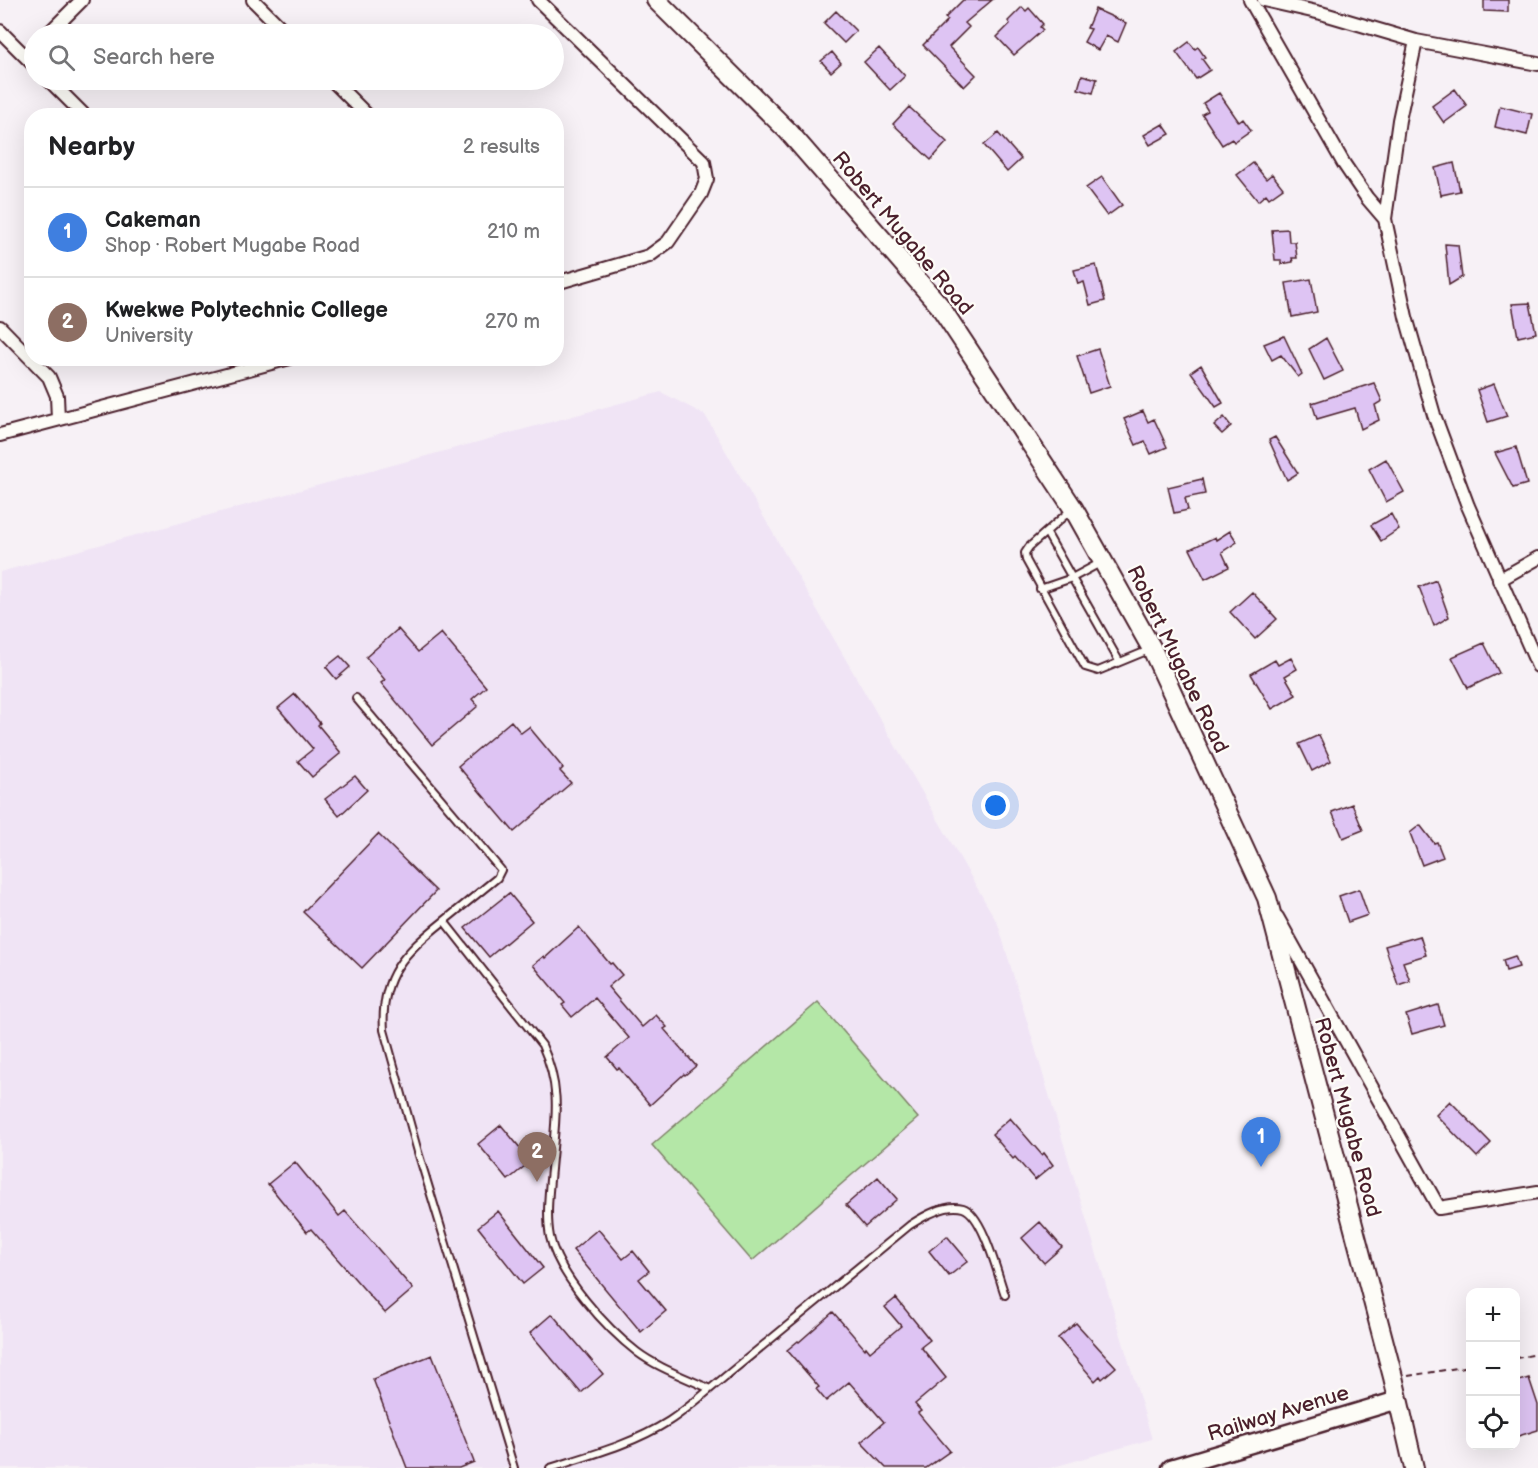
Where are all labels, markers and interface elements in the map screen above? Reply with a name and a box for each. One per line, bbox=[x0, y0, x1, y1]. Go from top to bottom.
search box bbox=[24, 24, 564, 90]
icon: search bbox=[45, 41, 78, 74]
text: Search here bbox=[93, 44, 215, 71]
text: Nearby bbox=[48, 132, 135, 163]
text: 2 results bbox=[463, 135, 540, 159]
street label: Robert Mugabe Road bbox=[827, 147, 978, 320]
text: Cakeman bbox=[105, 207, 201, 234]
text: 1 bbox=[63, 220, 72, 244]
text: 210 m bbox=[487, 220, 540, 244]
text: Shop · Robert Mugabe Road bbox=[105, 234, 360, 258]
text: Kwekwe Polytechnic College bbox=[105, 297, 388, 324]
text: 2 bbox=[62, 310, 73, 334]
text: 270 m bbox=[485, 310, 540, 334]
text: University bbox=[105, 324, 193, 348]
street label: Robert Mugabe Road bbox=[1121, 561, 1234, 757]
your location bbox=[981, 791, 1010, 820]
street label: Robert Mugabe Road bbox=[1309, 1015, 1386, 1220]
pin: 1 bbox=[1242, 1118, 1280, 1167]
pin: 2 bbox=[518, 1132, 556, 1182]
map controls bbox=[1466, 1288, 1520, 1450]
button: + bbox=[1466, 1288, 1520, 1342]
button: − bbox=[1466, 1342, 1520, 1396]
street label: Railway Avenue bbox=[1204, 1380, 1352, 1447]
button: locate bbox=[1466, 1396, 1520, 1450]

